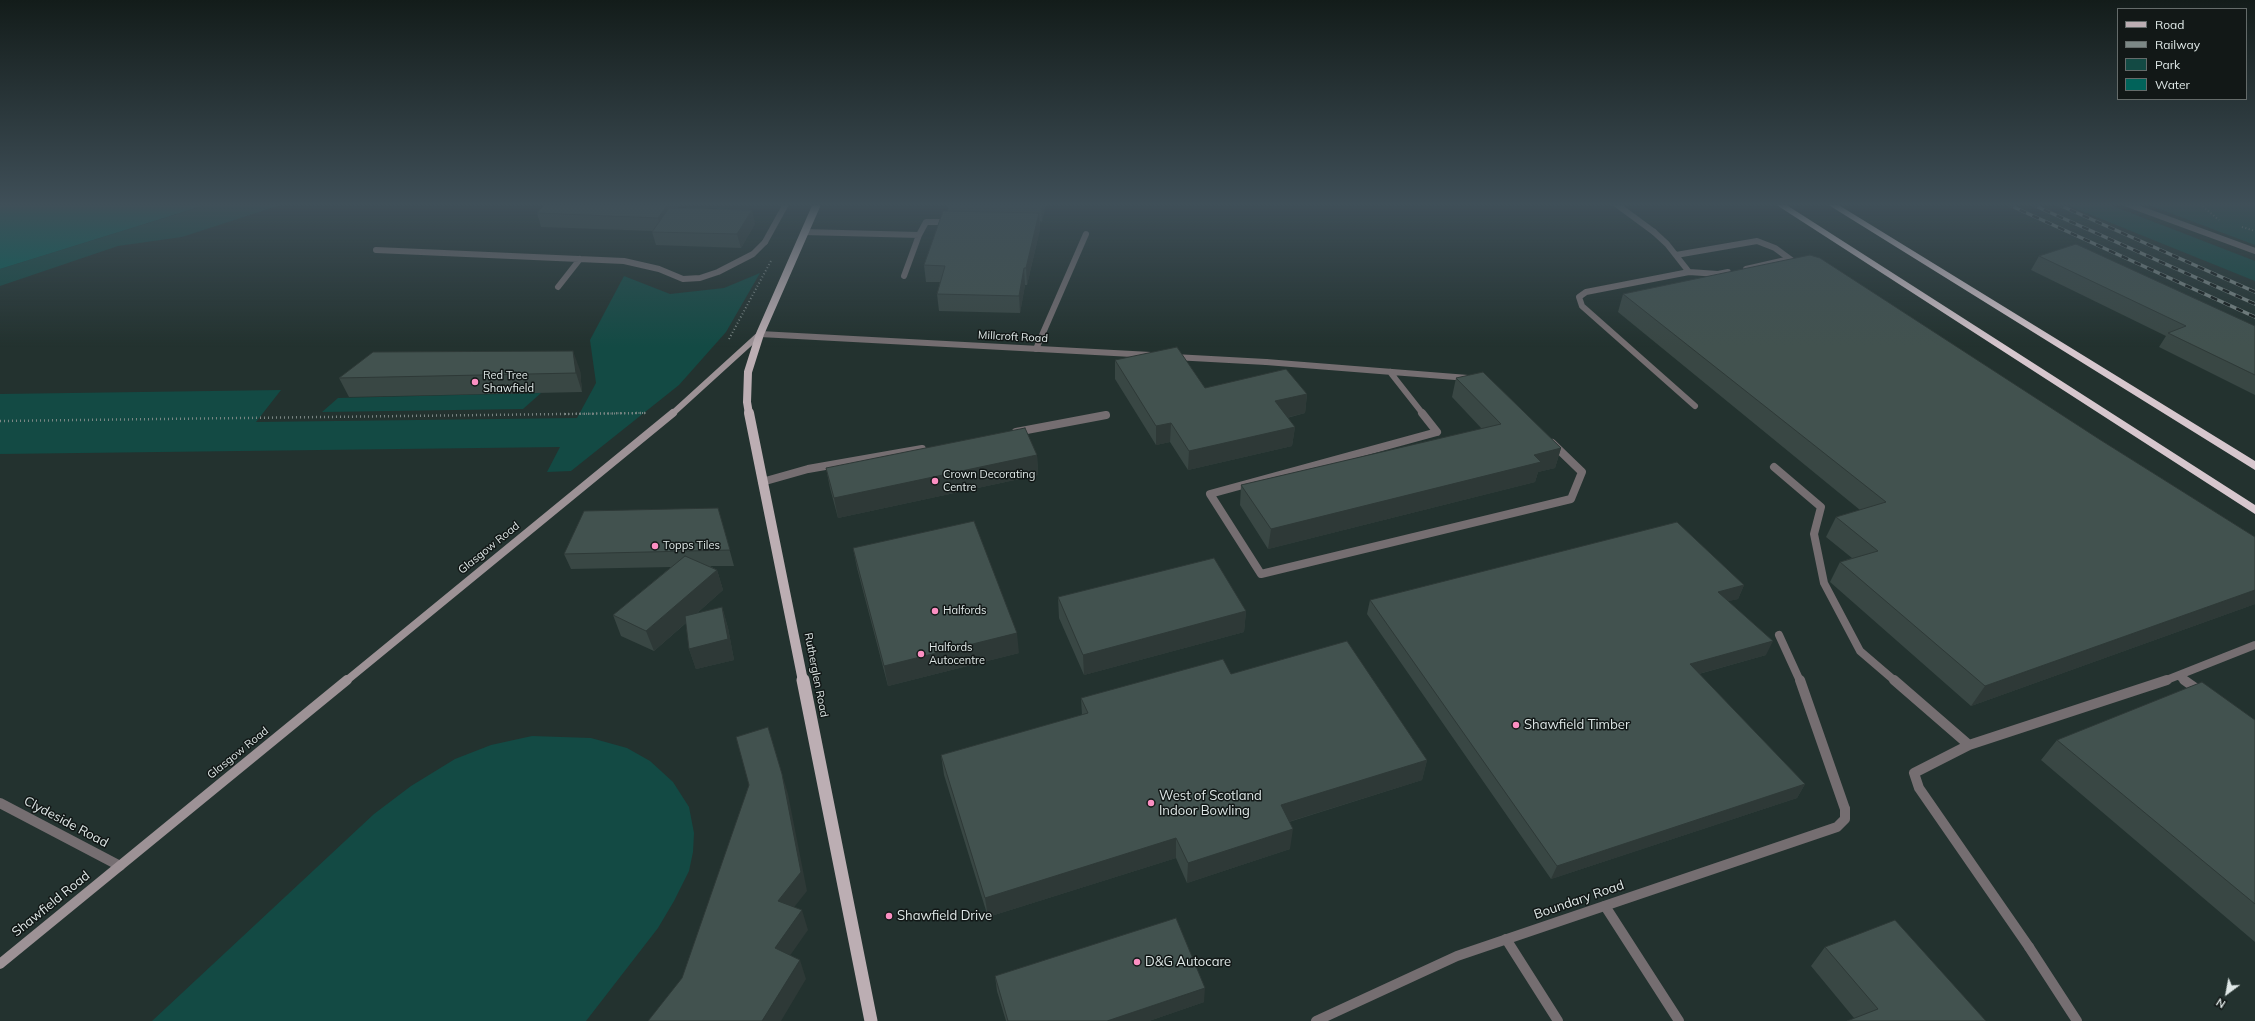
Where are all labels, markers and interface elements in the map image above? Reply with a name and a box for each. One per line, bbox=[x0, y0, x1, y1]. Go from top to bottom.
legend bbox=[2117, 8, 2247, 100]
text: Road bbox=[2155, 17, 2184, 32]
text: Railway bbox=[2155, 37, 2200, 52]
text: Park bbox=[2155, 57, 2180, 72]
text: Water bbox=[2155, 77, 2190, 92]
street label: Millcroft Road bbox=[978, 329, 1048, 345]
place label: Red Tree Shawfield bbox=[483, 369, 534, 395]
marker: Red Tree Shawfield bbox=[470, 377, 480, 387]
place label: Crown Decorating Centre bbox=[943, 468, 1035, 494]
marker: Crown Decorating Centre bbox=[930, 476, 940, 486]
street label: Glasgow Road bbox=[456, 519, 522, 577]
place label: Topps Tiles bbox=[663, 539, 720, 553]
marker: Topps Tiles bbox=[650, 541, 660, 551]
place label: Halfords bbox=[943, 604, 986, 618]
marker: Halfords bbox=[930, 606, 940, 616]
street label: Rutherglen Road bbox=[801, 632, 831, 718]
place label: Halfords Autocentre bbox=[929, 641, 985, 667]
marker: Halfords Autocentre bbox=[916, 649, 926, 659]
place label: Shawfield Timber bbox=[1524, 717, 1630, 733]
marker: Shawfield Timber bbox=[1511, 720, 1521, 730]
street label: Glasgow Road bbox=[205, 724, 271, 782]
place label: West of Scotland Indoor Bowling bbox=[1159, 788, 1262, 819]
street label: Clydeside Road bbox=[21, 793, 111, 851]
marker: West of Scotland Indoor Bowling bbox=[1146, 798, 1156, 808]
street label: Shawfield Road bbox=[9, 868, 93, 940]
street label: Boundary Road bbox=[1532, 877, 1626, 923]
place label: Shawfield Drive bbox=[897, 908, 992, 924]
marker: Shawfield Drive bbox=[884, 911, 894, 921]
place label: D&G Autocare bbox=[1145, 954, 1231, 970]
marker: D&G Autocare bbox=[1132, 957, 1142, 967]
north arrow bbox=[2207, 973, 2247, 1013]
text: N bbox=[2213, 995, 2228, 1011]

